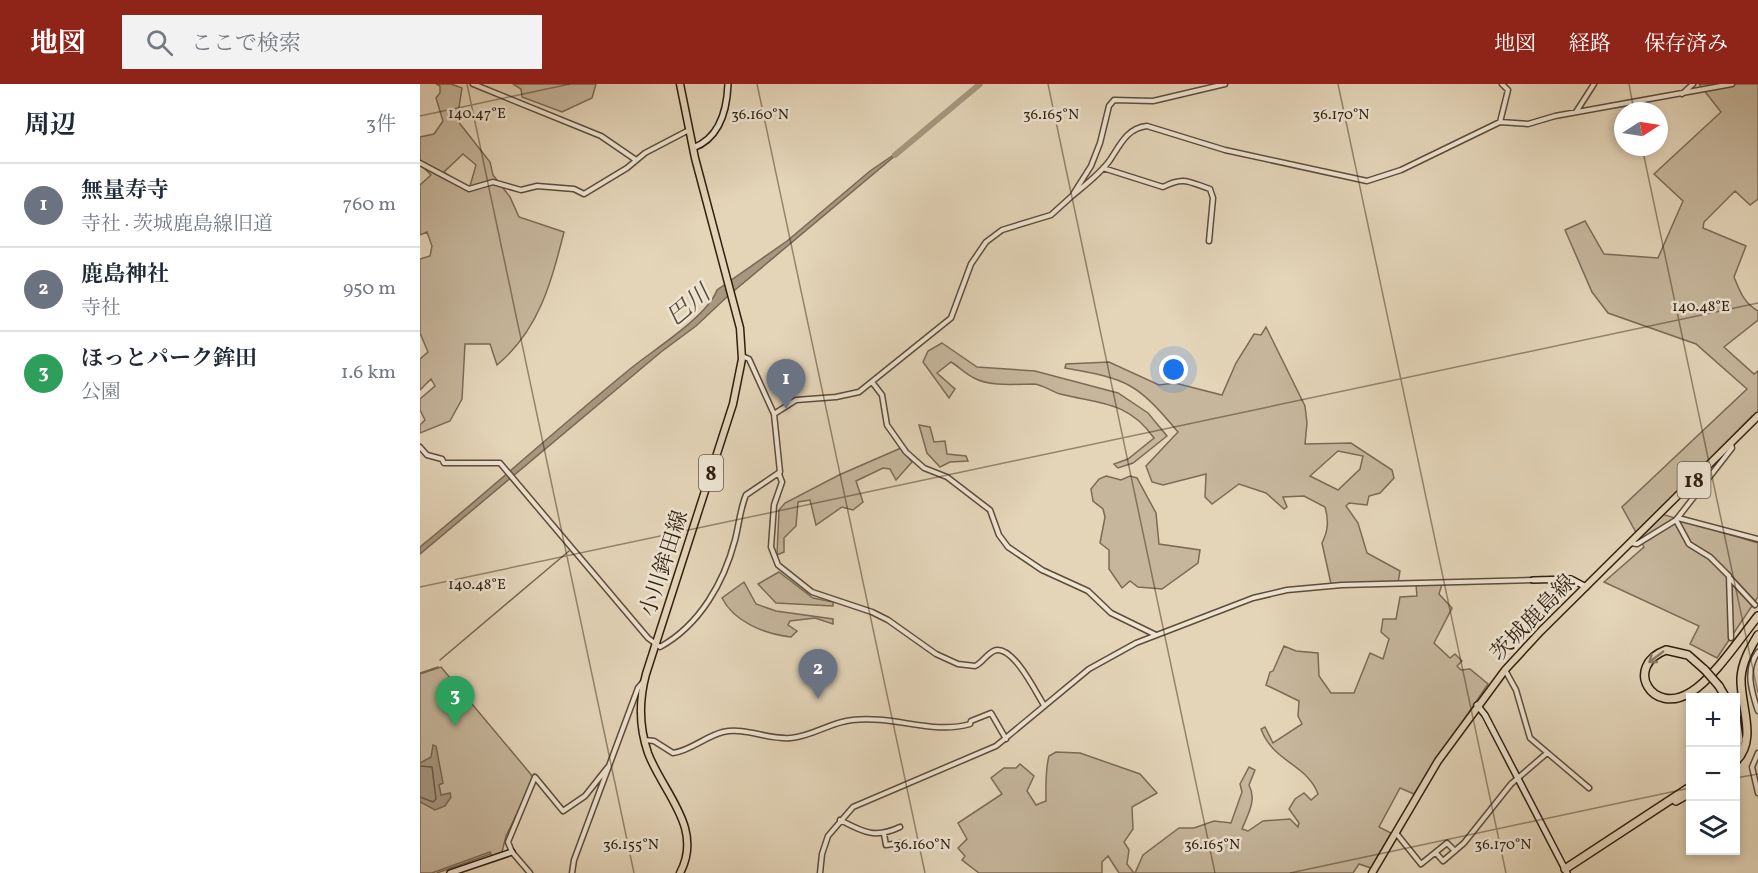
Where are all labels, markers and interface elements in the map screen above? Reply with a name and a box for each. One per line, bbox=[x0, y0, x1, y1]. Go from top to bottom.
search box bbox=[122, 15, 542, 69]
text: 地図 bbox=[30, 25, 86, 64]
icon: search bbox=[143, 26, 176, 59]
text: ここで検索 bbox=[191, 29, 301, 60]
text: 地図 bbox=[1494, 30, 1536, 59]
text: 経路 bbox=[1569, 30, 1611, 59]
text: 保存済み bbox=[1644, 30, 1728, 59]
north arrow bbox=[1614, 102, 1668, 156]
text: 140.47°E bbox=[448, 104, 506, 125]
text: 36.160°N bbox=[731, 105, 789, 126]
text: 36.165°N bbox=[1023, 105, 1079, 126]
text: 36.170°N bbox=[1313, 105, 1369, 126]
text: 周辺 bbox=[24, 108, 76, 144]
text: 3件 bbox=[366, 111, 396, 139]
text: 無量寿寺 bbox=[81, 176, 169, 207]
text: 1 bbox=[39, 191, 48, 219]
text: 760 m bbox=[342, 191, 396, 219]
text: 寺社 · 茨城鹿島線旧道 bbox=[81, 211, 273, 239]
text: 鹿島神社 bbox=[81, 260, 169, 291]
text: 2 bbox=[38, 275, 49, 303]
text: 950 m bbox=[343, 275, 396, 303]
water label: 巴川 bbox=[660, 276, 721, 335]
text: 寺社 bbox=[81, 295, 121, 323]
text: 140.48°E bbox=[1672, 297, 1730, 318]
text: ほっとパーク鉾田 bbox=[81, 344, 257, 375]
your location bbox=[1159, 355, 1188, 384]
text: 3 bbox=[38, 359, 49, 387]
text: 1.6 km bbox=[341, 359, 396, 387]
pin: 1 bbox=[766, 360, 806, 409]
text: 公園 bbox=[81, 379, 121, 407]
road number: 8 bbox=[699, 455, 723, 491]
road number: 18 bbox=[1678, 462, 1710, 498]
street label: 小川鉾田線 bbox=[634, 507, 697, 621]
street label: 茨城鹿島線 bbox=[1484, 568, 1583, 669]
text: 140.48°E bbox=[448, 575, 506, 596]
pin: 2 bbox=[798, 650, 838, 699]
one-way arrow bbox=[1648, 650, 1664, 663]
pin: 3 bbox=[435, 676, 474, 726]
map controls bbox=[1686, 693, 1740, 855]
button: + bbox=[1686, 693, 1740, 747]
button: − bbox=[1686, 747, 1740, 801]
button: layers bbox=[1686, 801, 1740, 855]
text: 36.155°N bbox=[603, 835, 659, 856]
text: 36.160°N bbox=[893, 835, 951, 856]
text: 36.165°N bbox=[1184, 835, 1240, 856]
text: 36.170°N bbox=[1475, 835, 1531, 856]

